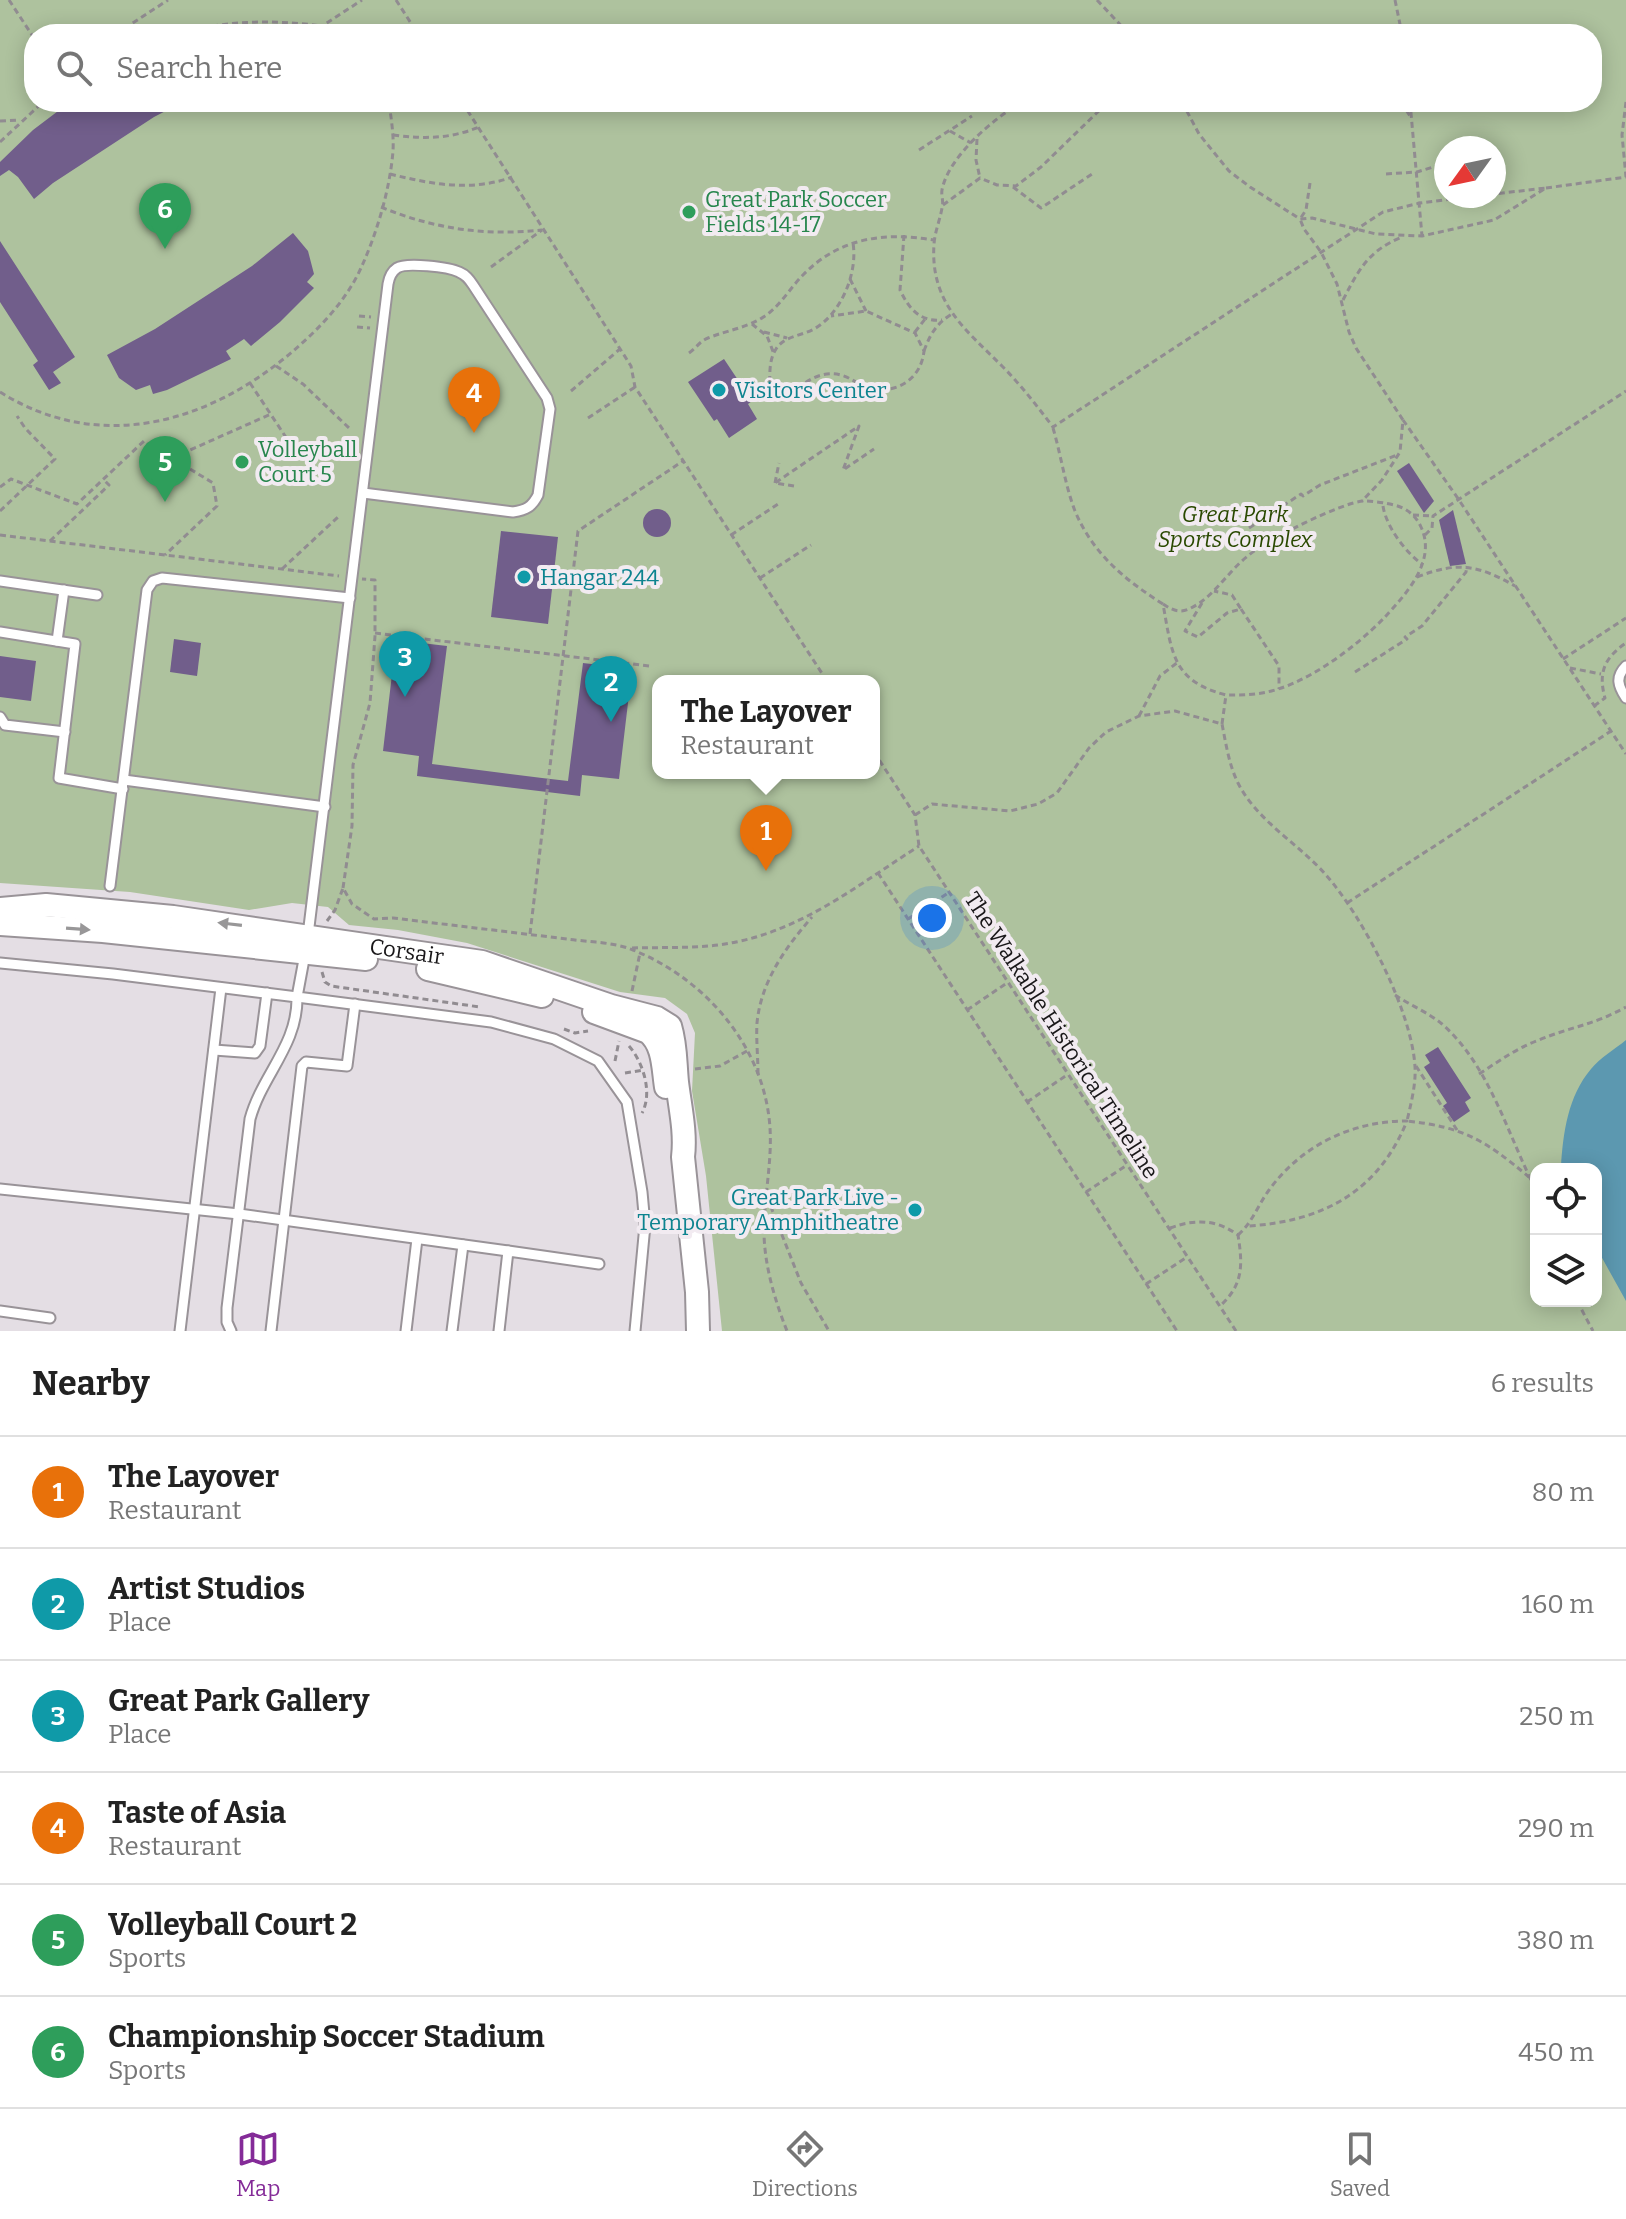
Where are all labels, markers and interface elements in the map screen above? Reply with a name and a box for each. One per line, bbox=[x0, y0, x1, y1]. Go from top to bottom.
search box bbox=[24, 24, 1602, 112]
icon: search bbox=[52, 46, 96, 90]
text: Search here bbox=[116, 50, 283, 86]
north arrow bbox=[1434, 136, 1506, 208]
pin: 6 bbox=[139, 183, 191, 249]
place label: Great Park Soccer Fields 14-17 bbox=[705, 186, 887, 238]
marker: Great Park Soccer Fields 14-17 bbox=[680, 203, 698, 221]
pin: 4 bbox=[448, 367, 500, 433]
place label: Visitors Center bbox=[735, 377, 887, 404]
marker: Visitors Center bbox=[710, 381, 728, 399]
pin: 5 bbox=[139, 436, 191, 502]
place label: Volleyball Court 5 bbox=[258, 436, 357, 488]
marker: Volleyball Court 5 bbox=[233, 453, 251, 471]
park label: Great Park Sports Complex bbox=[1158, 501, 1314, 553]
place label: Hangar 244 bbox=[540, 564, 659, 591]
marker: Hangar 244 bbox=[515, 568, 533, 586]
pin: 3 bbox=[379, 631, 431, 697]
pin: 2 bbox=[585, 656, 637, 722]
popup bbox=[652, 675, 880, 779]
text: The Layover bbox=[681, 694, 852, 730]
text: Restaurant bbox=[681, 730, 814, 761]
pin: 1 bbox=[740, 805, 792, 871]
street label: The Walkable Historical Timeline bbox=[959, 887, 1165, 1184]
your location bbox=[912, 898, 952, 938]
one-way arrow bbox=[217, 918, 242, 931]
one-way arrow bbox=[66, 923, 91, 936]
street label: Corsair bbox=[368, 933, 446, 970]
map controls bbox=[1530, 1163, 1602, 1307]
button: locate bbox=[1530, 1163, 1602, 1235]
place label: Great Park Live - Temporary Amphitheatre bbox=[637, 1184, 899, 1236]
marker: Great Park Live - Temporary Amphitheatre bbox=[906, 1201, 924, 1219]
button: layers bbox=[1530, 1235, 1602, 1307]
text: Nearby bbox=[32, 1363, 150, 1404]
text: 6 results bbox=[1491, 1368, 1594, 1399]
text: The Layover bbox=[108, 1459, 279, 1495]
text: 1 bbox=[52, 1477, 64, 1508]
text: 80 m bbox=[1532, 1477, 1594, 1508]
text: Restaurant bbox=[108, 1495, 241, 1526]
text: Artist Studios bbox=[108, 1571, 305, 1607]
text: 2 bbox=[51, 1589, 65, 1620]
text: 160 m bbox=[1522, 1589, 1594, 1620]
text: Place bbox=[108, 1607, 172, 1638]
text: Great Park Gallery bbox=[108, 1683, 369, 1719]
text: 3 bbox=[51, 1701, 65, 1732]
text: 250 m bbox=[1519, 1701, 1594, 1732]
text: Place bbox=[108, 1719, 172, 1750]
text: Taste of Asia bbox=[108, 1795, 286, 1831]
text: 4 bbox=[50, 1813, 66, 1844]
text: 290 m bbox=[1518, 1813, 1594, 1844]
text: Restaurant bbox=[108, 1831, 241, 1862]
text: Volleyball Court 2 bbox=[108, 1907, 357, 1943]
text: 5 bbox=[51, 1925, 65, 1956]
text: 380 m bbox=[1517, 1925, 1594, 1956]
text: Sports bbox=[108, 1943, 186, 1974]
text: Championship Soccer Stadium bbox=[108, 2019, 545, 2055]
text: 6 bbox=[50, 2037, 66, 2068]
text: 450 m bbox=[1518, 2037, 1594, 2068]
text: Sports bbox=[108, 2055, 186, 2086]
tab: Map bbox=[236, 2127, 280, 2202]
tab: Directions bbox=[752, 2127, 858, 2202]
tab: Saved bbox=[1330, 2127, 1390, 2202]

